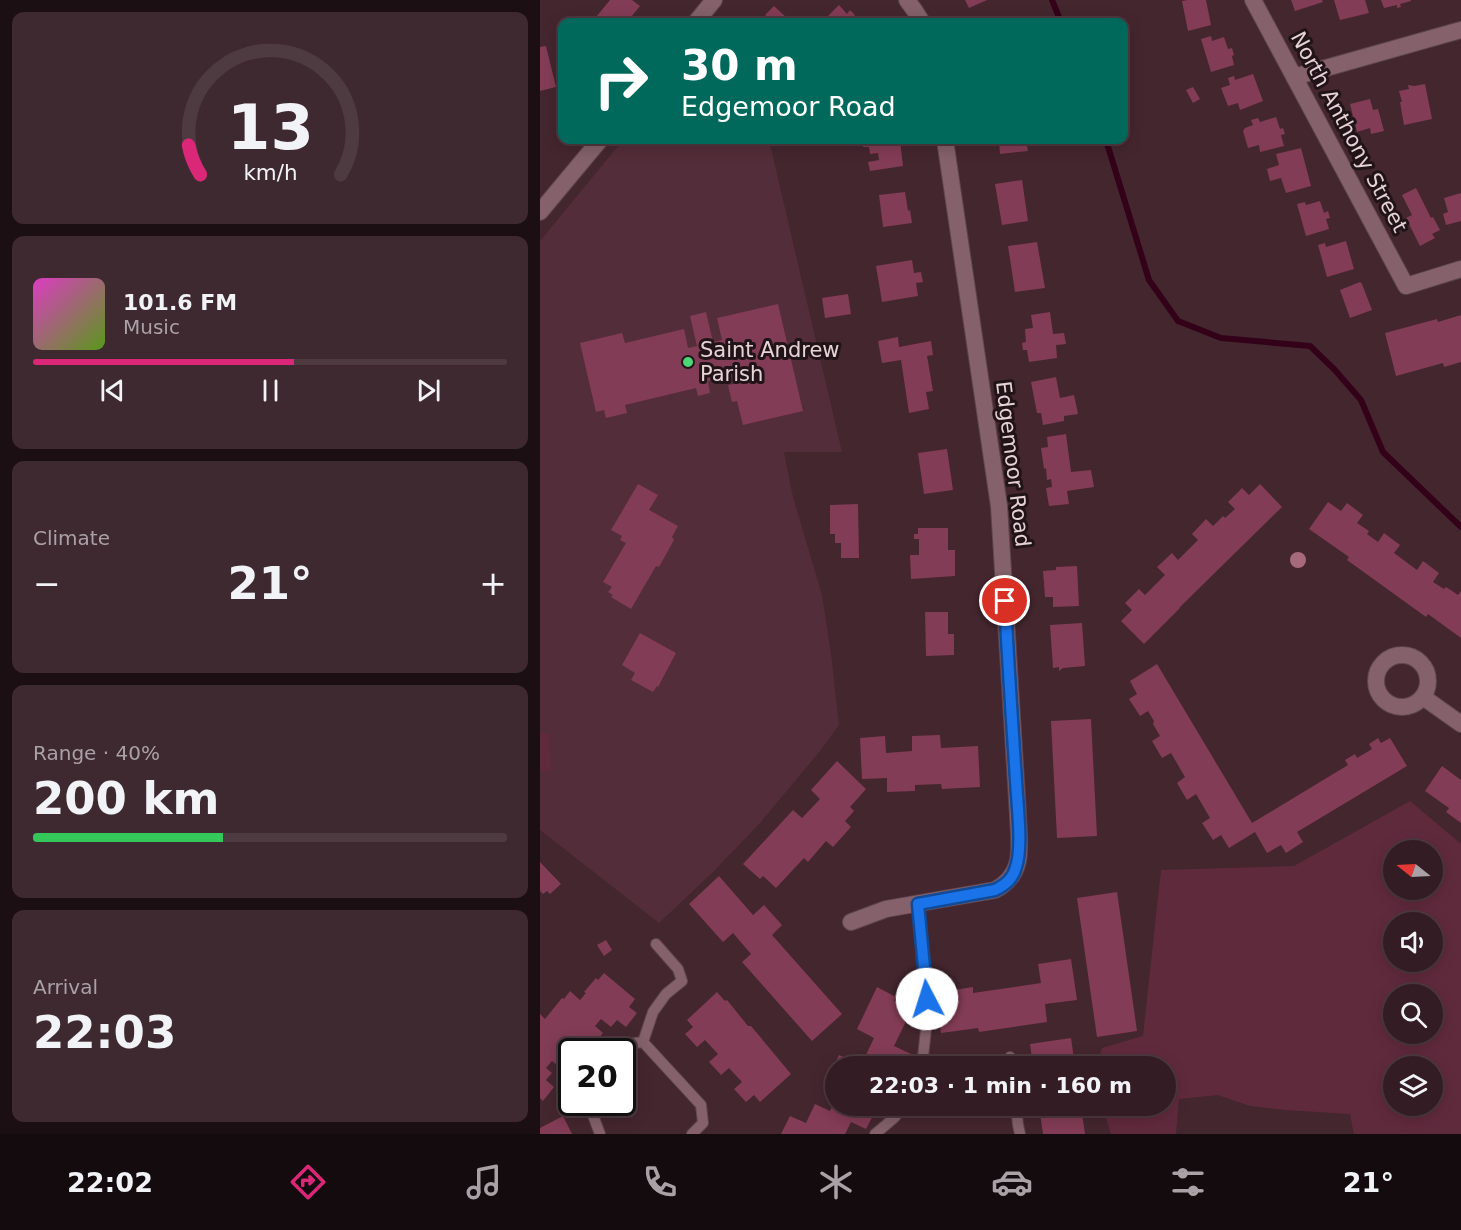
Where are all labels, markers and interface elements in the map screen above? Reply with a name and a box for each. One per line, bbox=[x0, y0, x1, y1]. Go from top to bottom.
street label: North Anthony Street bbox=[1286, 28, 1412, 236]
text: 30 m bbox=[681, 41, 798, 90]
icon: right bbox=[582, 42, 660, 120]
text: 13 bbox=[227, 91, 313, 164]
text: Edgemoor Road bbox=[681, 91, 896, 122]
text: km/h bbox=[243, 161, 297, 186]
text: 101.6 FM bbox=[123, 290, 237, 315]
text: Music bbox=[123, 315, 180, 339]
place label: Saint Andrew Parish bbox=[700, 338, 840, 386]
marker: Saint Andrew Parish bbox=[681, 355, 695, 369]
icon: previous bbox=[96, 374, 129, 407]
icon: pause bbox=[254, 374, 287, 407]
icon: next bbox=[412, 374, 445, 407]
street label: Edgemoor Road bbox=[991, 380, 1035, 548]
text: Climate bbox=[33, 526, 110, 550]
text: 21° bbox=[227, 557, 313, 610]
text: − bbox=[33, 564, 61, 603]
text: + bbox=[479, 564, 507, 603]
pin bbox=[979, 575, 1030, 626]
icon: arrive bbox=[988, 584, 1021, 617]
text: Range · 40% bbox=[33, 741, 160, 765]
text: 200 km bbox=[33, 772, 219, 825]
north arrow bbox=[1383, 840, 1443, 900]
map controls bbox=[1383, 840, 1443, 1116]
button: sound bbox=[1383, 912, 1443, 972]
position arrow bbox=[895, 967, 959, 1031]
text: Arrival bbox=[33, 975, 98, 999]
button: search bbox=[1383, 984, 1443, 1044]
text: 22:03 bbox=[33, 1006, 176, 1059]
speed limit sign: 20 bbox=[558, 1038, 636, 1116]
button: layers bbox=[1383, 1056, 1443, 1116]
text: 22:03 · 1 min · 160 m bbox=[869, 1073, 1132, 1098]
icon: directions bbox=[287, 1161, 329, 1203]
icon: music bbox=[463, 1161, 505, 1203]
icon: phone bbox=[639, 1161, 681, 1203]
icon: climate bbox=[815, 1161, 857, 1203]
icon: car bbox=[991, 1161, 1033, 1203]
icon: filters bbox=[1167, 1161, 1209, 1203]
text: 22:02 bbox=[67, 1167, 153, 1198]
text: 21° bbox=[1343, 1167, 1394, 1198]

